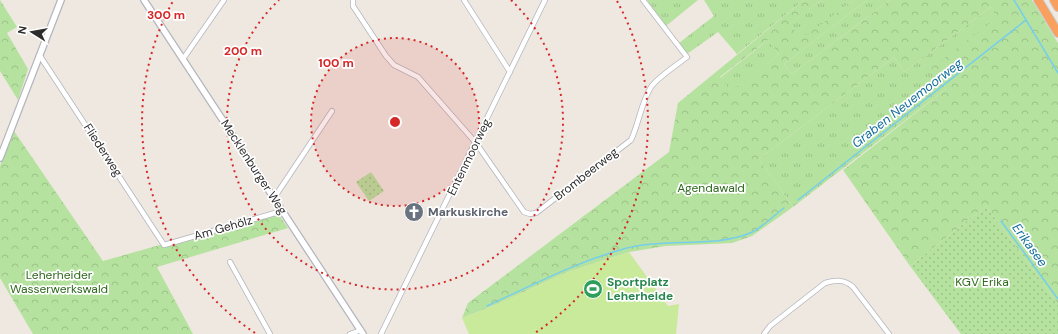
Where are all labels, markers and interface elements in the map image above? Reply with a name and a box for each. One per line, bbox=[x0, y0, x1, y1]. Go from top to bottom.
text: 300 m bbox=[147, 7, 185, 23]
north arrow bbox=[12, 12, 52, 52]
text: N bbox=[15, 25, 30, 35]
text: 200 m bbox=[224, 43, 262, 59]
water label: Graben Neuemoorweg bbox=[848, 54, 966, 152]
text: 100 m bbox=[318, 55, 354, 71]
centre of rings bbox=[388, 115, 402, 129]
street label: Mecklenburger Weg bbox=[217, 116, 291, 218]
street label: Entenmoorweg bbox=[443, 116, 495, 198]
street label: Fliederweg bbox=[80, 120, 126, 180]
street label: Brombeerweg bbox=[551, 144, 622, 204]
park label: Agendawald bbox=[677, 180, 745, 196]
church icon: Markuskirche bbox=[403, 201, 425, 223]
place label: Markuskirche bbox=[428, 204, 508, 220]
street label: Am Gehölz bbox=[192, 212, 254, 244]
water label: Erikasee bbox=[1009, 220, 1051, 270]
park label: Leherheider Wasserwerkswald bbox=[10, 267, 108, 297]
place label: Sportplatz Leherheide bbox=[607, 274, 673, 304]
park label: KGV Erika bbox=[955, 274, 1009, 290]
sports icon: Sportplatz Leherheide bbox=[582, 278, 604, 300]

